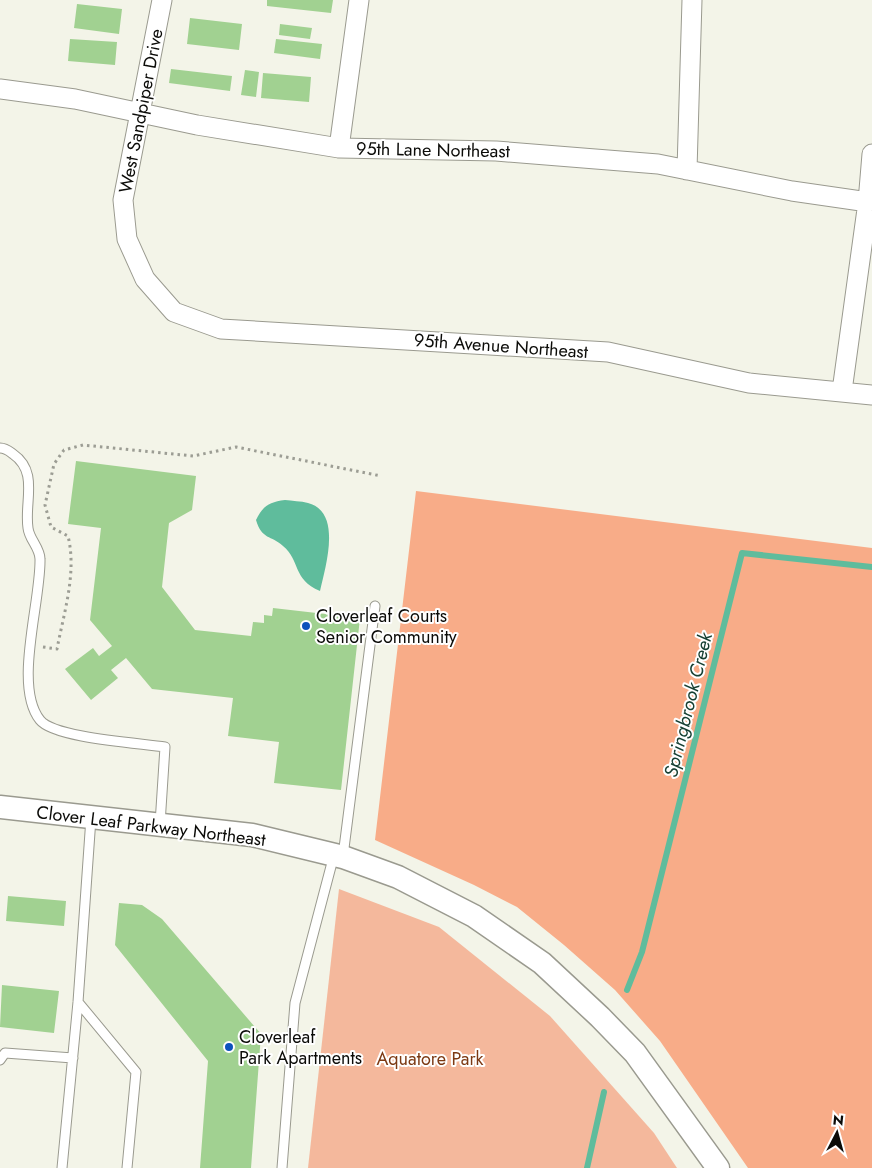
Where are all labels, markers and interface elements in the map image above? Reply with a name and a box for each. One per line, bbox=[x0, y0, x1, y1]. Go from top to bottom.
street label: West Sandpiper Drive bbox=[112, 27, 170, 195]
street label: 95th Lane Northeast bbox=[356, 136, 511, 164]
street label: 95th Avenue Northeast bbox=[413, 327, 590, 365]
place label: Cloverleaf Courts Senior Community bbox=[316, 603, 457, 650]
marker: Cloverleaf Courts Senior Community bbox=[300, 620, 312, 632]
water label: Springbrook Creek bbox=[657, 629, 719, 780]
street label: Clover Leaf Parkway Northeast bbox=[35, 799, 268, 853]
place label: Cloverleaf Park Apartments bbox=[239, 1024, 362, 1071]
marker: Cloverleaf Park Apartments bbox=[223, 1041, 235, 1053]
park label: Aquatore Park bbox=[376, 1046, 484, 1072]
north arrow bbox=[812, 1108, 862, 1158]
text: N bbox=[832, 1110, 845, 1131]

